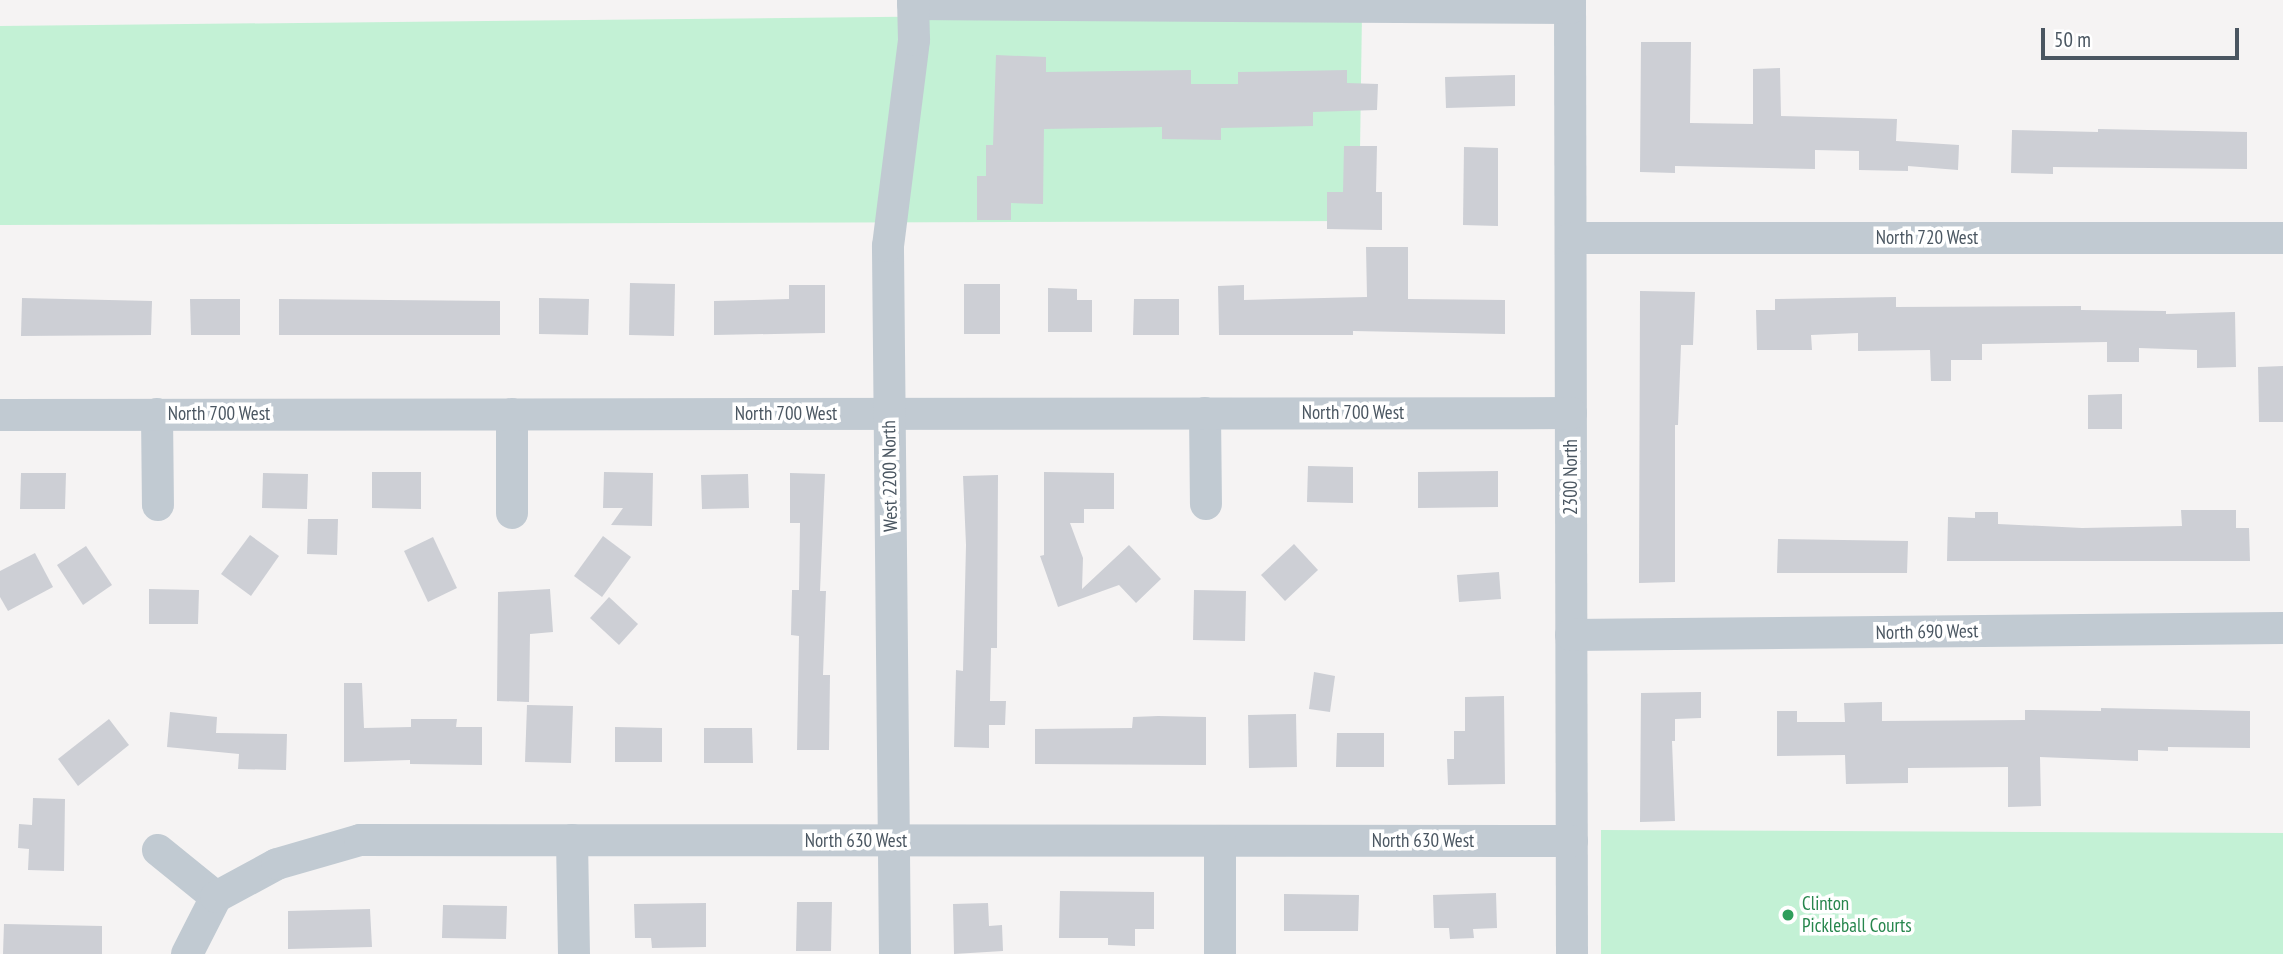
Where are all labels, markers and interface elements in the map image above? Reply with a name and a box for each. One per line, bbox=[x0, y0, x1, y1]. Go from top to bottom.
scale bar bbox=[2045, 14, 2243, 58]
text: 50 m bbox=[2054, 26, 2091, 53]
street label: North 720 West bbox=[1876, 227, 1978, 249]
street label: North 700 West bbox=[1302, 402, 1404, 424]
street label: North 700 West bbox=[168, 403, 270, 425]
street label: North 700 West bbox=[735, 403, 837, 425]
street label: West 2200 North bbox=[878, 420, 902, 532]
street label: 2300 North bbox=[1560, 439, 1582, 515]
street label: North 690 West bbox=[1875, 620, 1979, 644]
street label: North 630 West bbox=[805, 830, 907, 852]
street label: North 630 West bbox=[1372, 830, 1474, 852]
place label: Clinton Pickleball Courts bbox=[1802, 893, 1912, 937]
marker: Clinton Pickleball Courts bbox=[1780, 907, 1796, 923]

